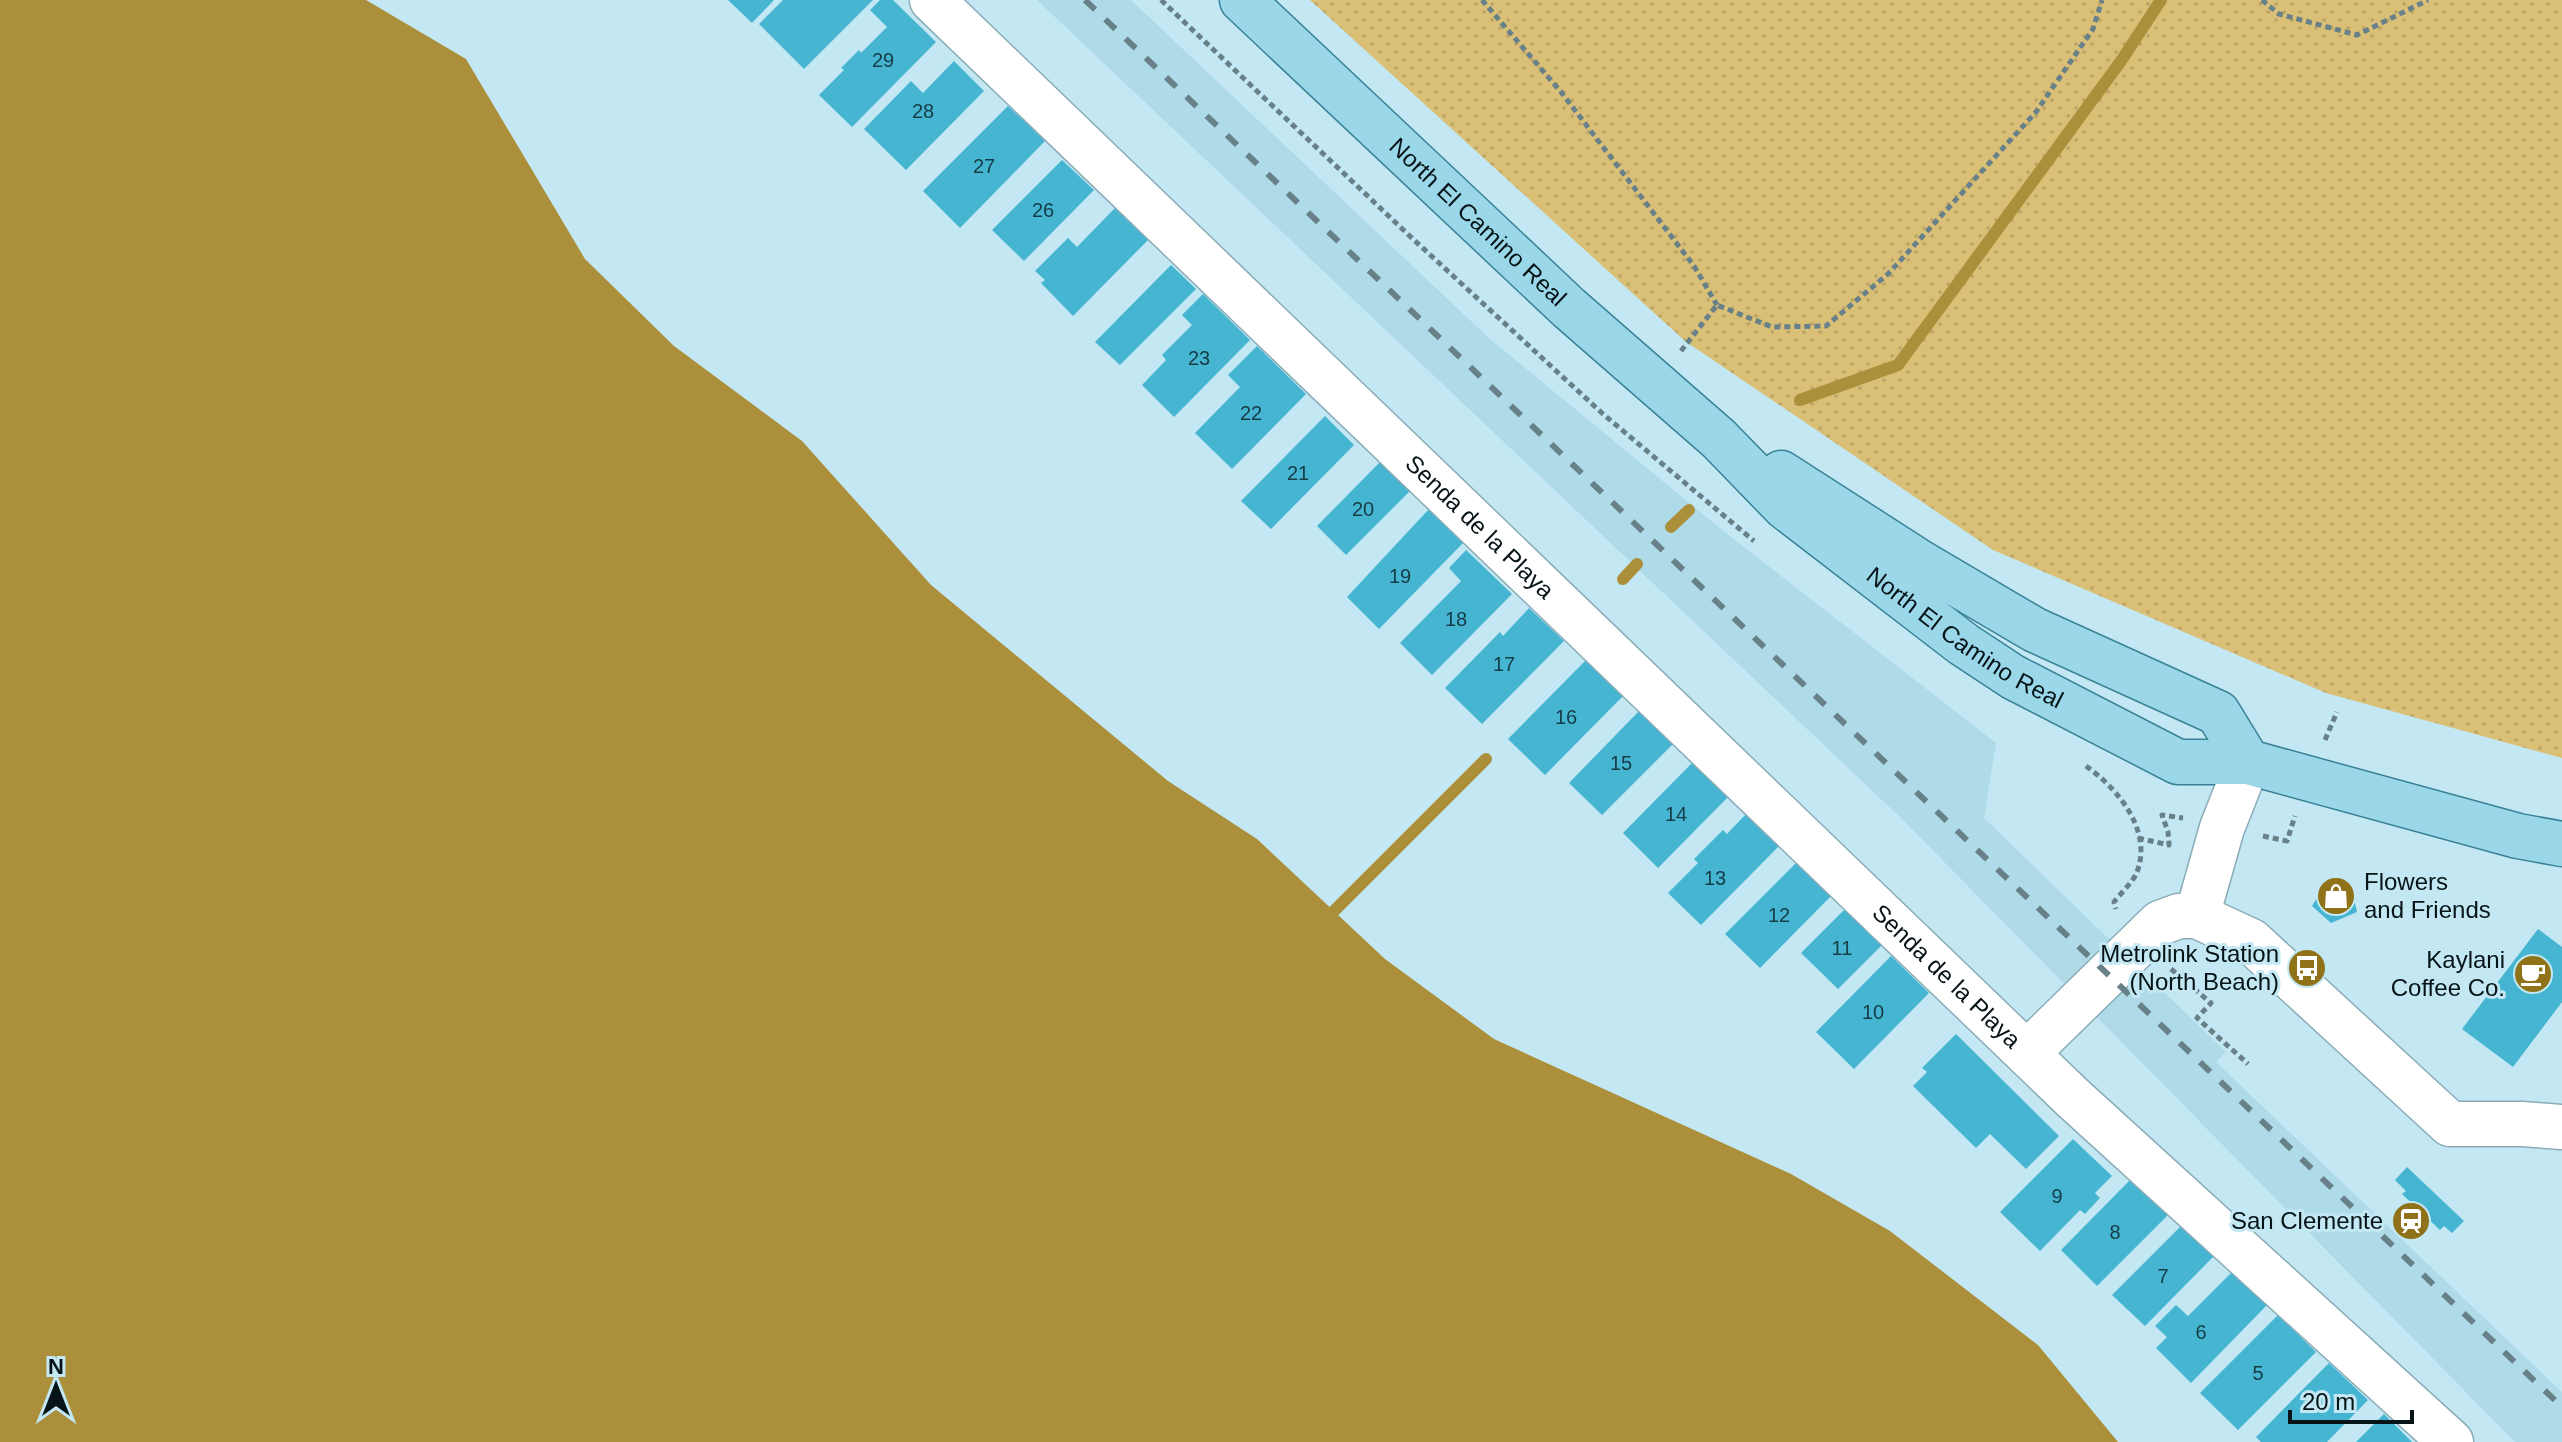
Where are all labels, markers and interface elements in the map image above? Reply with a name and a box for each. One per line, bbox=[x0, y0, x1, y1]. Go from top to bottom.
house number: 29 bbox=[872, 49, 894, 71]
house number: 28 bbox=[912, 100, 934, 122]
street label: North El Camino Real bbox=[1384, 132, 1572, 311]
house number: 27 bbox=[973, 155, 995, 177]
house number: 26 bbox=[1032, 199, 1054, 221]
house number: 23 bbox=[1188, 347, 1210, 369]
house number: 22 bbox=[1240, 402, 1262, 424]
street label: Senda de la Playa bbox=[1400, 449, 1560, 604]
house number: 21 bbox=[1287, 462, 1309, 484]
house number: 20 bbox=[1352, 498, 1374, 520]
street label: North El Camino Real bbox=[1862, 561, 2068, 714]
house number: 19 bbox=[1389, 565, 1411, 587]
house number: 18 bbox=[1445, 608, 1467, 630]
house number: 17 bbox=[1493, 653, 1515, 675]
house number: 16 bbox=[1555, 706, 1577, 728]
house number: 15 bbox=[1610, 752, 1632, 774]
house number: 14 bbox=[1665, 803, 1687, 825]
house number: 13 bbox=[1704, 867, 1726, 889]
place label: Flowers and Friends bbox=[2364, 868, 2491, 923]
shop icon: Flowers and Friends bbox=[2315, 875, 2357, 917]
street label: Senda de la Playa bbox=[1867, 899, 2027, 1054]
house number: 12 bbox=[1768, 904, 1790, 926]
house number: 11 bbox=[1832, 937, 1852, 959]
place label: Metrolink Station (North Beach) bbox=[2100, 940, 2279, 995]
place label: Kaylani Coffee Co. bbox=[2391, 946, 2505, 1001]
bus stop icon: Metrolink Station (North Beach) bbox=[2286, 947, 2328, 989]
cafe icon: Kaylani Coffee Co. bbox=[2512, 953, 2554, 995]
house number: 10 bbox=[1862, 1001, 1884, 1023]
house number: 9 bbox=[2051, 1185, 2063, 1207]
station icon: San Clemente bbox=[2390, 1200, 2432, 1242]
place label: San Clemente bbox=[2231, 1207, 2383, 1234]
house number: 8 bbox=[2109, 1221, 2121, 1243]
house number: 7 bbox=[2157, 1265, 2169, 1287]
house number: 6 bbox=[2195, 1321, 2207, 1343]
north arrow bbox=[16, 1346, 96, 1426]
text: N bbox=[48, 1354, 64, 1379]
house number: 5 bbox=[2252, 1362, 2264, 1384]
scale bar bbox=[2290, 1374, 2412, 1424]
text: 20 m bbox=[2302, 1388, 2355, 1415]

